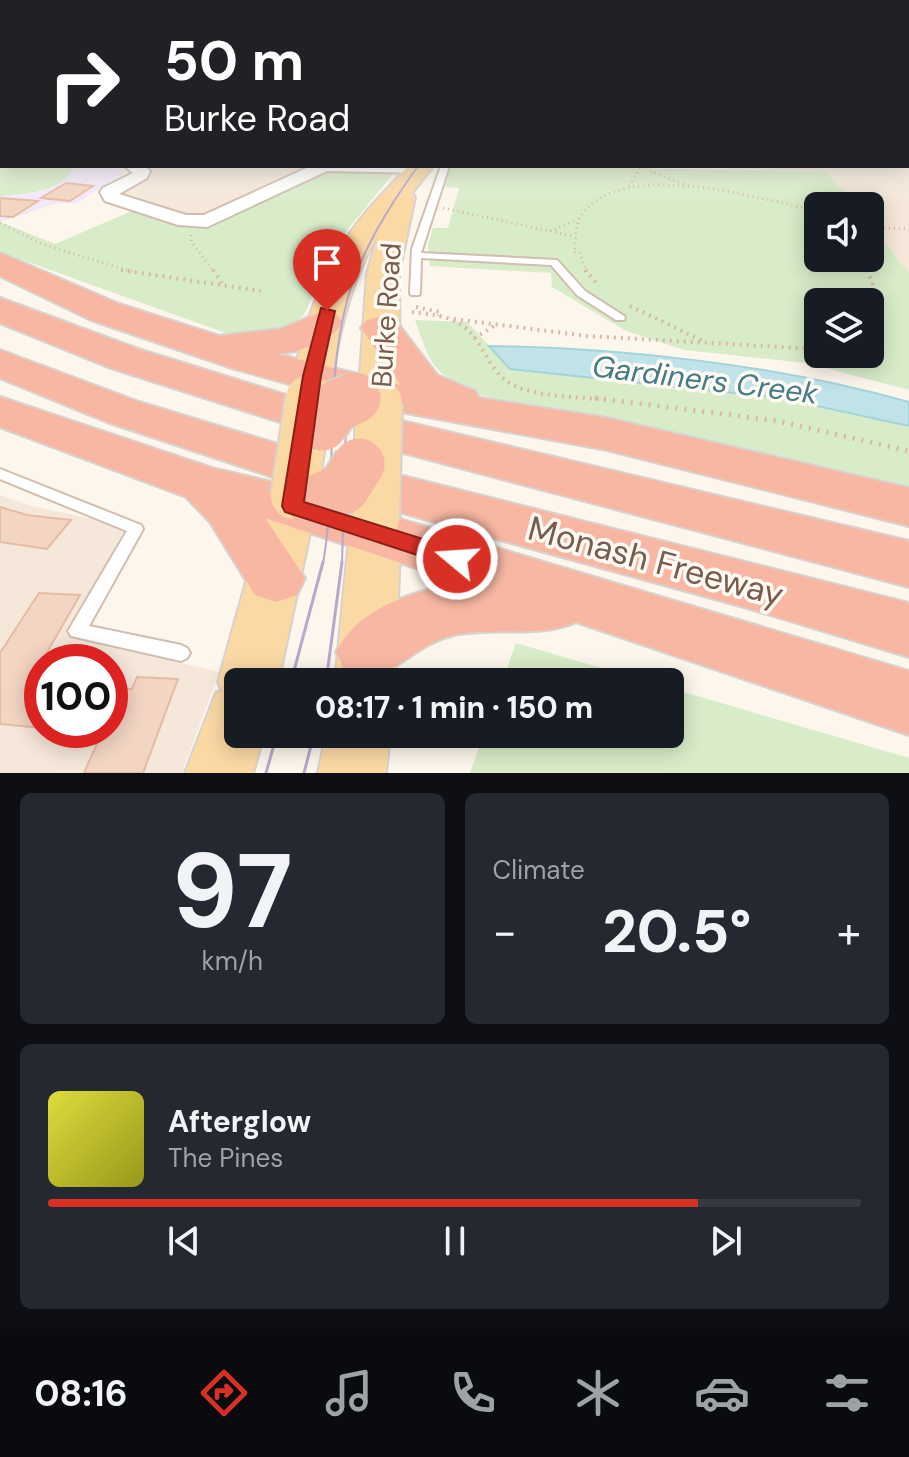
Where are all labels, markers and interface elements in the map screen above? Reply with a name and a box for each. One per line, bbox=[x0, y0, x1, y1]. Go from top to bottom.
text: 50 m bbox=[164, 24, 304, 97]
icon: right bbox=[32, 32, 136, 136]
text: Burke Road bbox=[164, 95, 350, 142]
map controls bbox=[804, 192, 884, 368]
button: sound bbox=[804, 192, 884, 272]
pin bbox=[293, 229, 361, 311]
icon: arrive bbox=[305, 241, 349, 285]
street label: Burke Road bbox=[363, 241, 410, 389]
button: layers bbox=[804, 288, 884, 368]
water label: Gardiners Creek bbox=[590, 346, 821, 413]
street label: Monash Freeway bbox=[523, 506, 789, 617]
position arrow bbox=[415, 517, 499, 601]
speed limit sign: 100 bbox=[24, 644, 128, 748]
text: 08:17 · 1 min · 150 m bbox=[315, 688, 593, 727]
text: 97 bbox=[172, 824, 293, 959]
text: Climate bbox=[493, 853, 585, 887]
text: 20.5° bbox=[602, 892, 751, 971]
text: − bbox=[493, 903, 517, 961]
text: + bbox=[837, 903, 861, 961]
text: km/h bbox=[202, 944, 263, 978]
text: Afterglow bbox=[168, 1102, 311, 1141]
text: The Pines bbox=[168, 1141, 283, 1175]
icon: previous bbox=[162, 1219, 206, 1263]
icon: pause bbox=[433, 1219, 477, 1263]
icon: next bbox=[704, 1219, 748, 1263]
icon: directions bbox=[196, 1365, 252, 1421]
icon: music bbox=[321, 1365, 377, 1421]
icon: phone bbox=[445, 1365, 501, 1421]
icon: climate bbox=[570, 1365, 626, 1421]
icon: car bbox=[694, 1365, 750, 1421]
icon: filters bbox=[819, 1365, 875, 1421]
text: 08:16 bbox=[34, 1370, 127, 1417]

